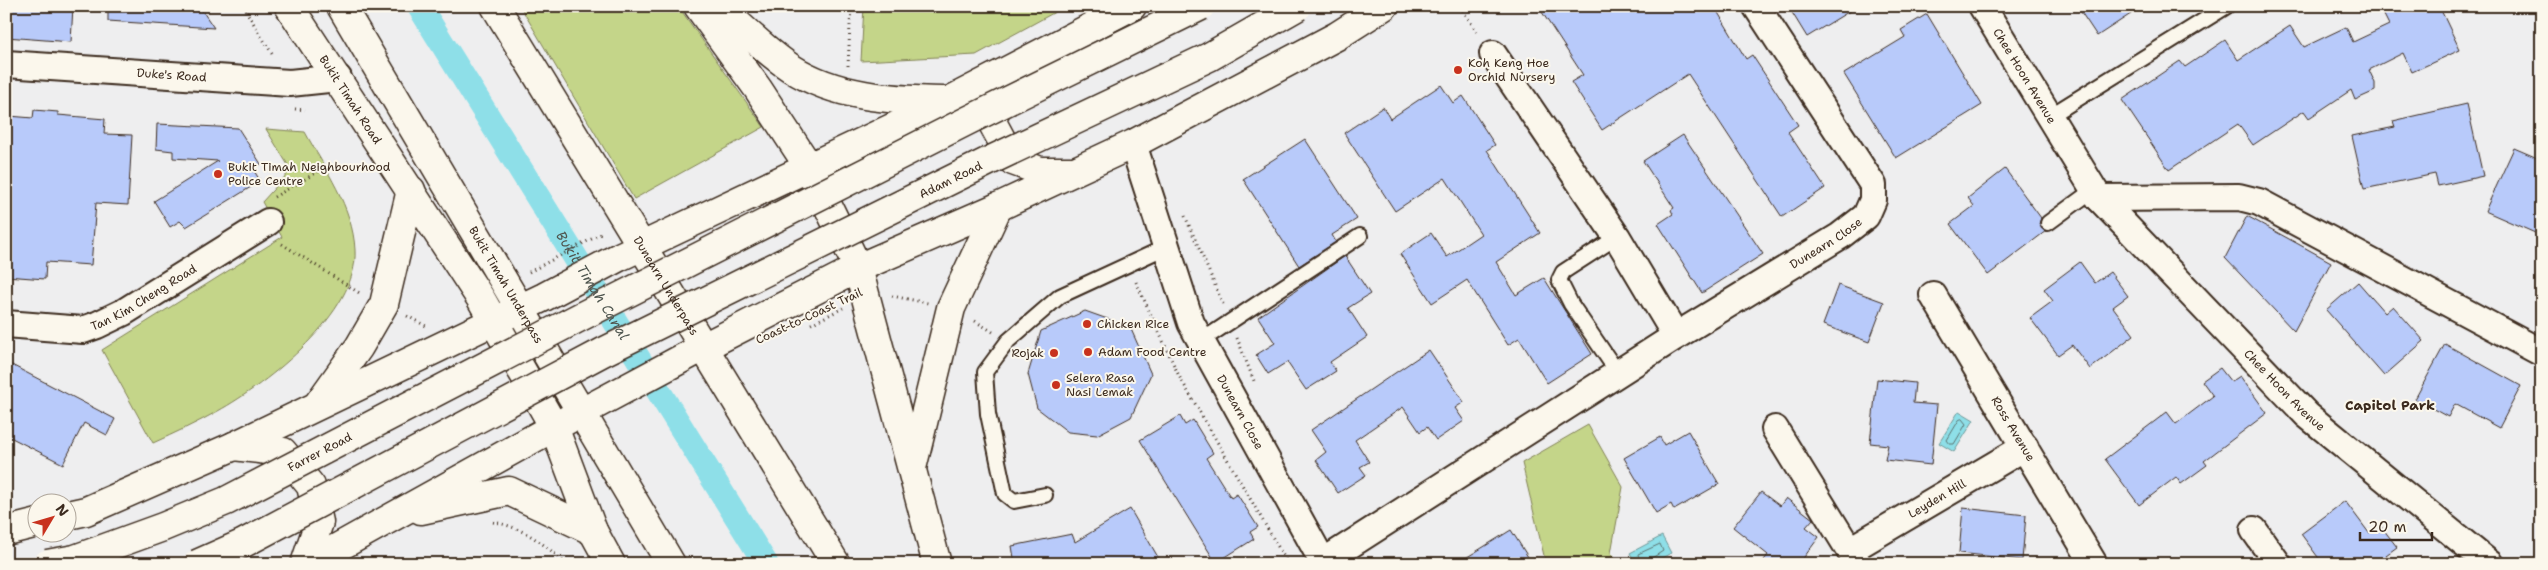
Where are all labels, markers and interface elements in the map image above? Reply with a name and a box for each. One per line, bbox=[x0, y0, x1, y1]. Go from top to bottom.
street label: Chee Hoon Avenue bbox=[1989, 25, 2060, 127]
street label: Bukit Timah Road bbox=[315, 52, 386, 148]
place label: Koh Keng Hoe Orchid Nursery bbox=[1468, 55, 1555, 85]
marker: Koh Keng Hoe Orchid Nursery bbox=[1452, 64, 1464, 76]
street label: Duke's Road bbox=[136, 65, 207, 85]
street label: Adam Road bbox=[916, 157, 985, 202]
place label: Bukit Timah Neighbourhood Police Centre bbox=[228, 159, 391, 189]
marker: Bukit Timah Neighbourhood Police Centre bbox=[212, 168, 224, 180]
street label: Dunearn Close bbox=[1787, 214, 1865, 273]
street label: Bukit Timah Underpass bbox=[465, 223, 547, 347]
water label: Bukit Timah Canal bbox=[552, 228, 633, 343]
street label: Dunearn Underpass bbox=[630, 233, 702, 338]
street label: Tan Kim Cheng Road bbox=[88, 260, 200, 335]
street label: Coast-to-Coast Trail bbox=[753, 284, 865, 348]
place label: Chicken Rice bbox=[1097, 316, 1169, 332]
marker: Chicken Rice bbox=[1081, 318, 1093, 330]
place label: Adam Food Centre bbox=[1098, 344, 1207, 360]
place label: Rojak bbox=[1011, 345, 1044, 361]
marker: Adam Food Centre bbox=[1082, 346, 1094, 358]
street label: Chee Hoon Avenue bbox=[2240, 346, 2329, 435]
marker: Rojak bbox=[1048, 347, 1060, 359]
place label: Selera Rasa Nasi Lemak bbox=[1066, 370, 1135, 400]
street label: Dunearn Close bbox=[1213, 372, 1267, 453]
marker: Selera Rasa Nasi Lemak bbox=[1050, 379, 1062, 391]
street label: Ross Avenue bbox=[1987, 393, 2039, 465]
district label: Capitol Park bbox=[2345, 396, 2435, 414]
street label: Farrer Road bbox=[285, 429, 355, 476]
street label: Leyden Hill bbox=[1905, 475, 1969, 522]
north arrow bbox=[28, 492, 78, 542]
text: N bbox=[52, 500, 73, 520]
scale bar bbox=[2360, 510, 2433, 542]
text: 20 m bbox=[2368, 517, 2407, 537]

